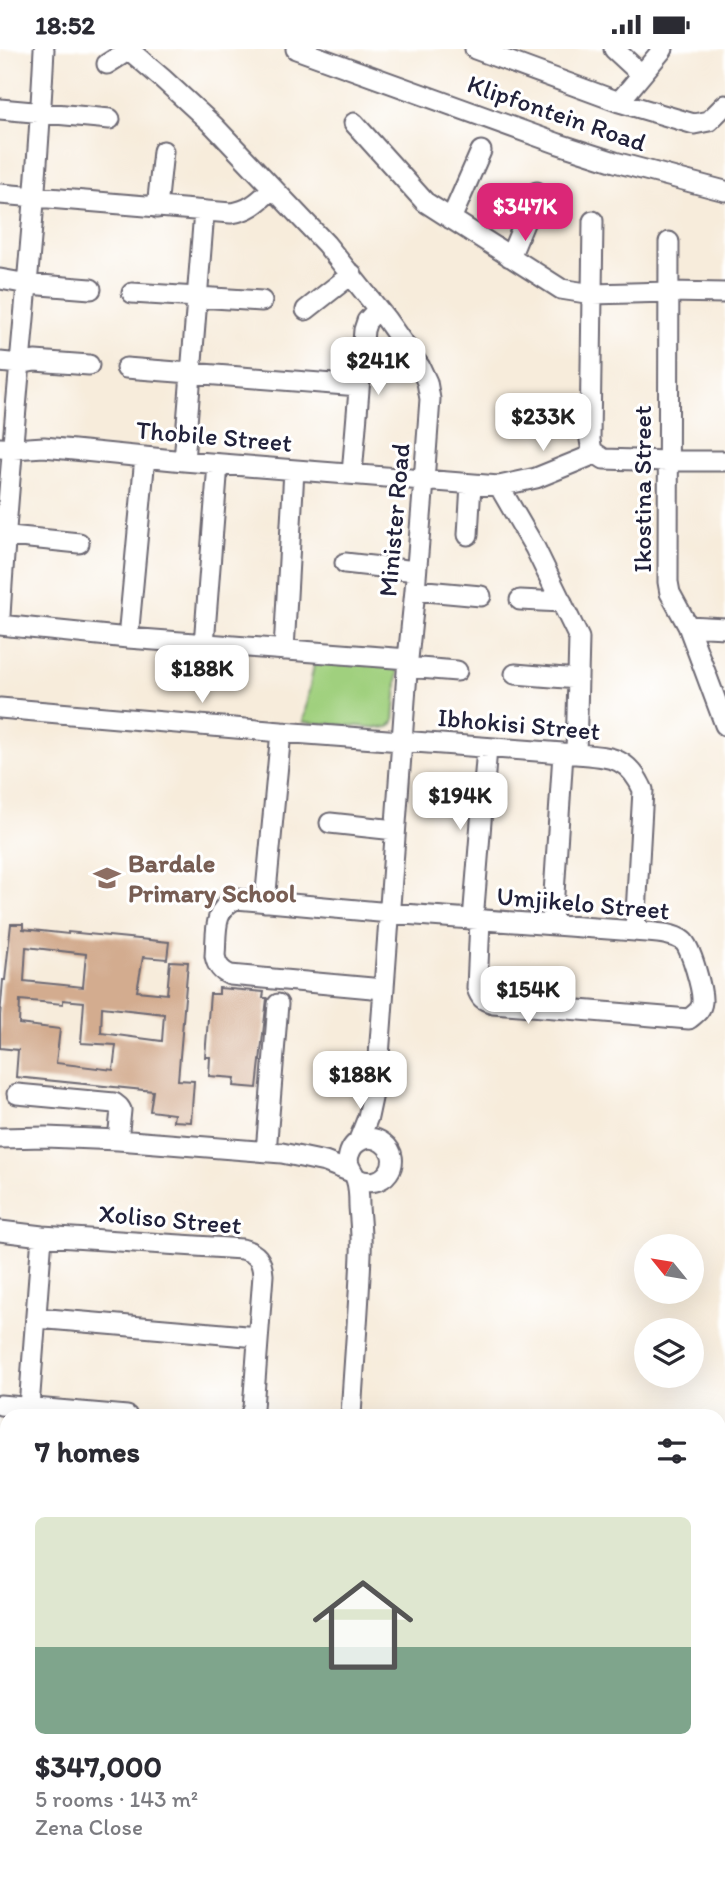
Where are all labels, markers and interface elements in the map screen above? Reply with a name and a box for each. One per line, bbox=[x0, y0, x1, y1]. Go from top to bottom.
text: 18:52 bbox=[35, 9, 95, 41]
street label: Klipfontein Road bbox=[463, 67, 651, 159]
pin: $347K bbox=[476, 183, 574, 243]
text: $347K bbox=[493, 192, 557, 220]
pin: $241K bbox=[329, 337, 427, 397]
text: $241K bbox=[347, 346, 409, 374]
pin: $233K bbox=[494, 393, 592, 453]
text: $233K bbox=[511, 402, 575, 430]
street label: Ikostina Street bbox=[626, 405, 658, 573]
street label: Thobile Street bbox=[135, 413, 294, 459]
street label: Minister Road bbox=[371, 442, 417, 598]
pin: $188K bbox=[153, 645, 251, 705]
text: $188K bbox=[171, 654, 233, 682]
street label: Ibhokisi Street bbox=[436, 701, 602, 747]
pin: $194K bbox=[411, 773, 509, 832]
text: $194K bbox=[429, 781, 491, 809]
place label: Bardale Primary School bbox=[128, 847, 297, 909]
school or university icon: Bardale Primary School bbox=[92, 863, 122, 893]
street label: Umjikelo Street bbox=[495, 879, 671, 927]
pin: $154K bbox=[479, 967, 577, 1026]
text: $154K bbox=[497, 975, 559, 1003]
pin: $188K bbox=[311, 1051, 409, 1111]
text: $188K bbox=[329, 1060, 391, 1088]
street label: Xoliso Street bbox=[97, 1197, 243, 1241]
north arrow bbox=[634, 1234, 704, 1304]
map controls bbox=[634, 1234, 704, 1388]
button: layers bbox=[634, 1318, 704, 1388]
icon: filters bbox=[653, 1432, 691, 1470]
text: 7 homes bbox=[35, 1433, 140, 1470]
icon: home bbox=[300, 1562, 426, 1688]
text: $347,000 bbox=[35, 1748, 162, 1785]
text: 5 rooms · 143 m² bbox=[35, 1785, 198, 1813]
text: Zena Close bbox=[35, 1813, 143, 1841]

